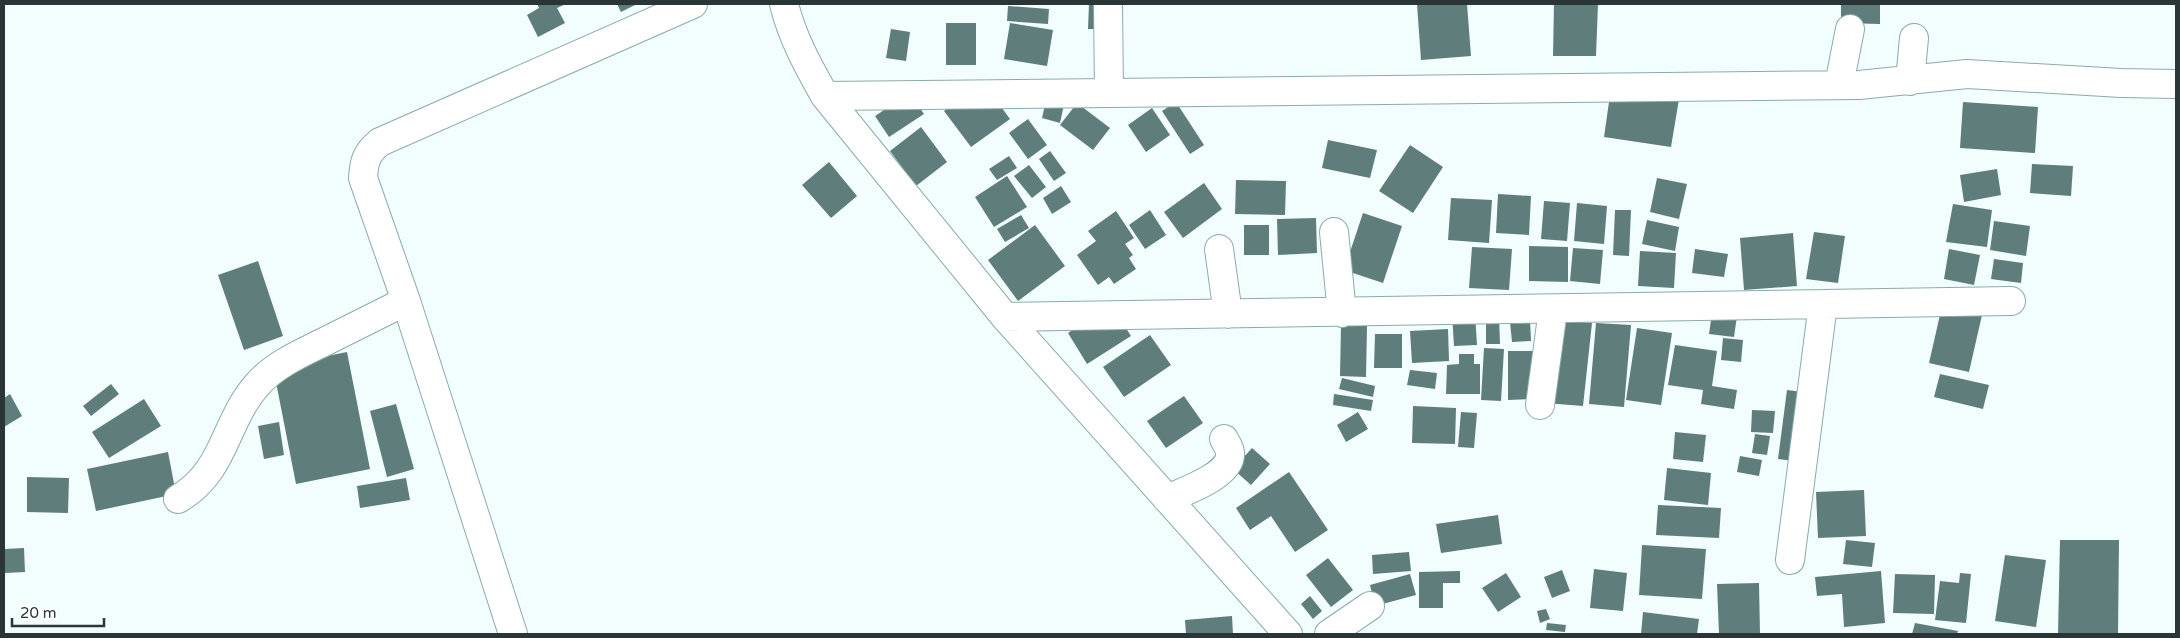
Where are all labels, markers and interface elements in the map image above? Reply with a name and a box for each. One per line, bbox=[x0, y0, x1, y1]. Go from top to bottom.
scale bar bbox=[12, 596, 105, 628]
text: 20 m bbox=[20, 604, 57, 622]

